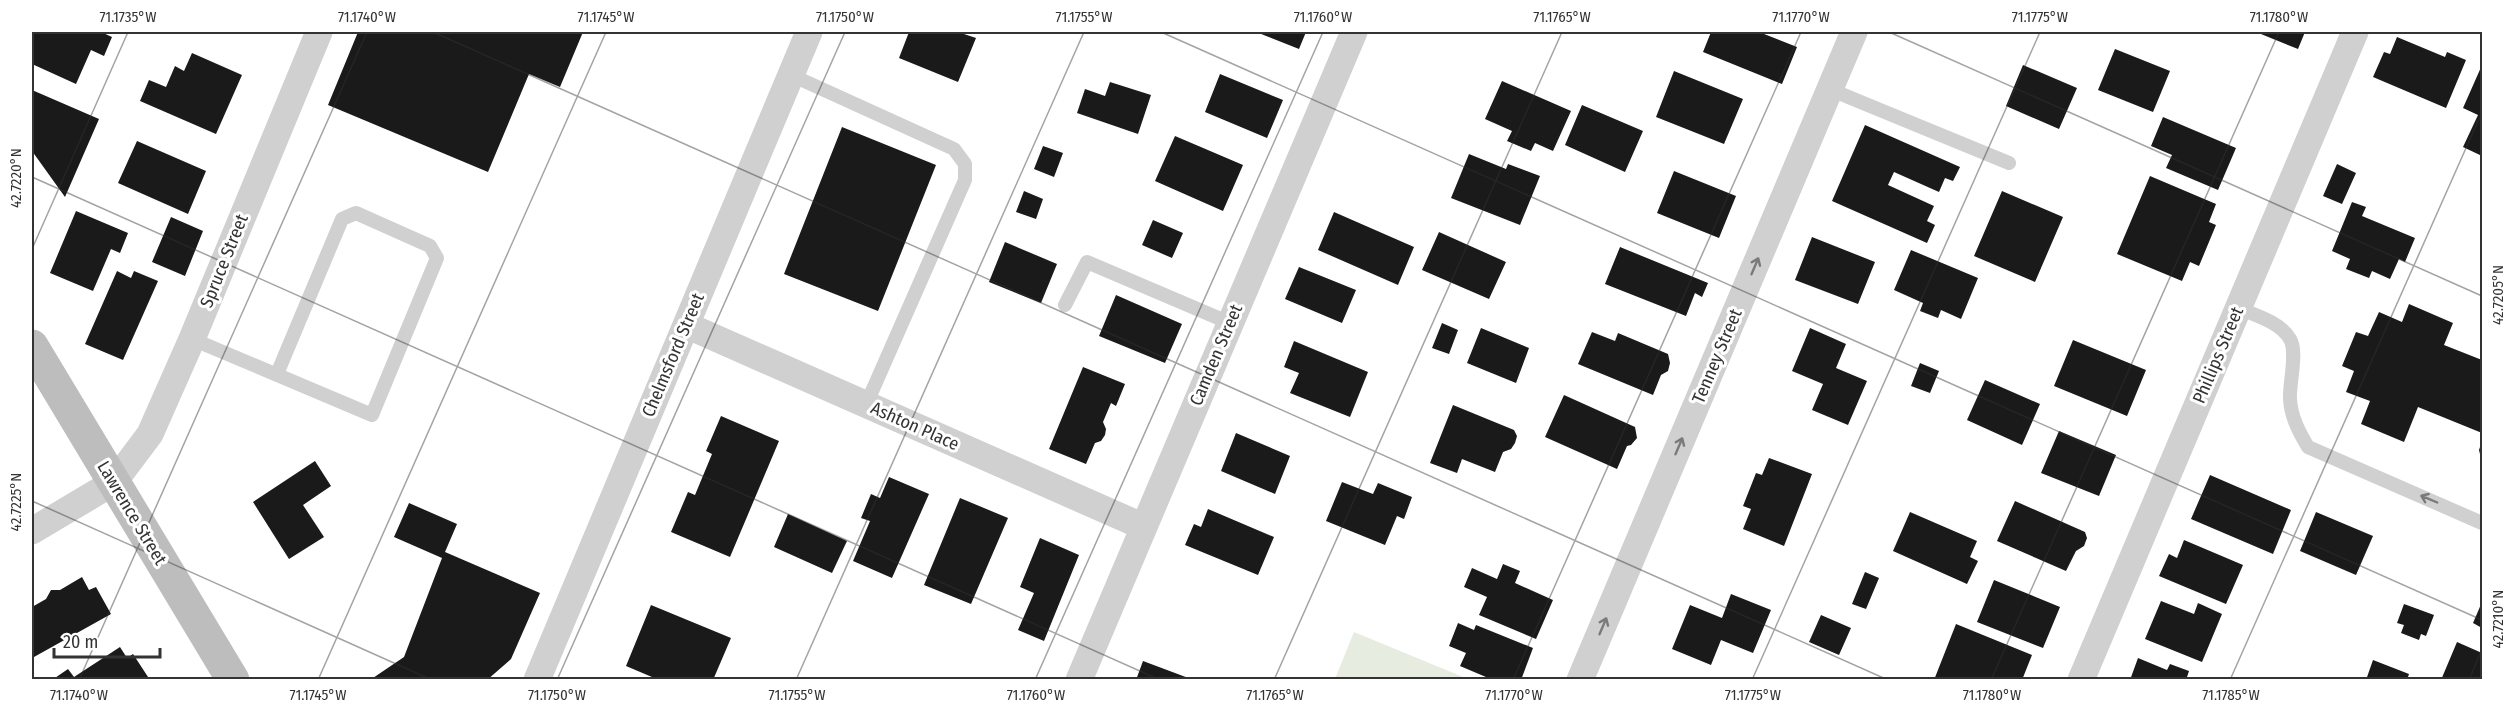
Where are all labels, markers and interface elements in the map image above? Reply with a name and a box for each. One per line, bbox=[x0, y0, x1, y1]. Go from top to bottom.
text: 71.1735°W bbox=[99, 8, 157, 26]
text: 71.1740°W bbox=[338, 8, 396, 26]
text: 71.1745°W bbox=[578, 8, 634, 26]
text: 71.1750°W bbox=[816, 8, 874, 26]
text: 71.1755°W bbox=[1056, 8, 1112, 26]
text: 71.1760°W bbox=[1294, 8, 1352, 26]
text: 71.1765°W bbox=[1533, 8, 1591, 26]
text: 71.1770°W bbox=[1772, 8, 1830, 26]
text: 71.1775°W bbox=[2012, 8, 2068, 26]
text: 71.1780°W bbox=[2250, 8, 2308, 26]
text: 42.7220°N bbox=[7, 148, 25, 208]
street label: Spruce Street bbox=[195, 211, 253, 311]
one-way arrow bbox=[1750, 258, 1761, 276]
text: 42.7205°N bbox=[2489, 265, 2507, 325]
street label: Chelmsford Street bbox=[637, 290, 709, 420]
street label: Camden Street bbox=[1185, 301, 1247, 409]
street label: Phillips Street bbox=[2188, 303, 2248, 407]
street label: Tenney Street bbox=[1687, 305, 1747, 407]
street label: Ashton Place bbox=[867, 397, 963, 455]
one-way arrow bbox=[1674, 437, 1685, 456]
street label: Lawrence Street bbox=[92, 457, 172, 569]
text: 42.7225°N bbox=[7, 473, 25, 531]
one-way arrow bbox=[2420, 493, 2438, 505]
text: 42.7210°N bbox=[2489, 590, 2507, 648]
one-way arrow bbox=[1598, 617, 1609, 635]
scale bar bbox=[54, 621, 160, 659]
text: 20 m bbox=[63, 631, 98, 653]
text: 71.1740°W bbox=[50, 686, 108, 704]
text: 71.1745°W bbox=[290, 686, 346, 704]
text: 71.1750°W bbox=[528, 686, 586, 704]
text: 71.1755°W bbox=[769, 686, 825, 704]
text: 71.1760°W bbox=[1007, 686, 1065, 704]
text: 71.1765°W bbox=[1246, 686, 1304, 704]
text: 71.1770°W bbox=[1485, 686, 1543, 704]
text: 71.1775°W bbox=[1725, 686, 1781, 704]
text: 71.1780°W bbox=[1963, 686, 2021, 704]
text: 71.1785°W bbox=[2202, 686, 2260, 704]

